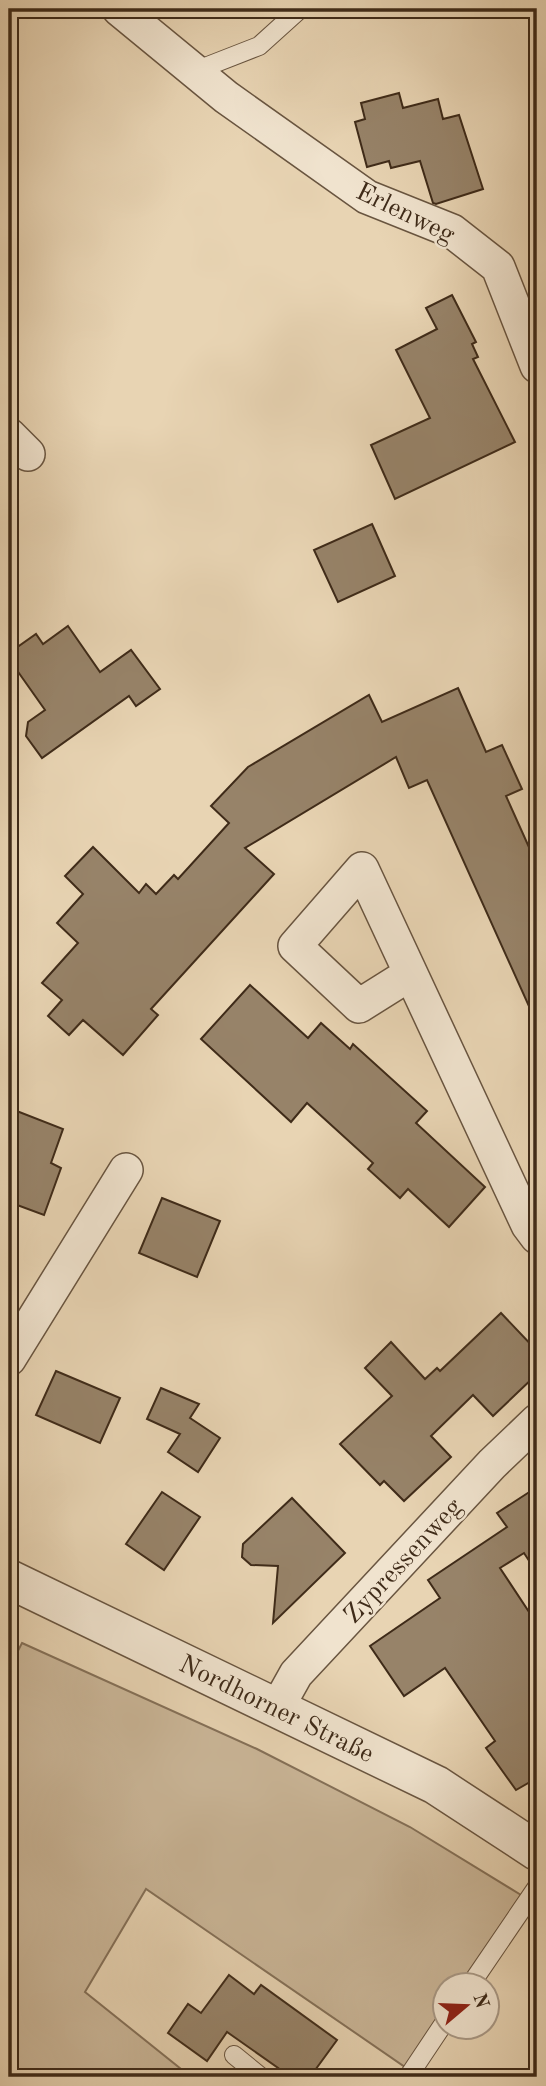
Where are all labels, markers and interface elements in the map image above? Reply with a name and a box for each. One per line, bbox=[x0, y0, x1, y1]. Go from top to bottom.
street label: Erlenweg bbox=[352, 179, 459, 249]
street label: Zypressenweg bbox=[339, 1494, 468, 1629]
street label: Nordhorner Straße bbox=[175, 1651, 378, 1768]
north arrow bbox=[430, 1970, 500, 2040]
text: N bbox=[468, 1991, 491, 2012]

